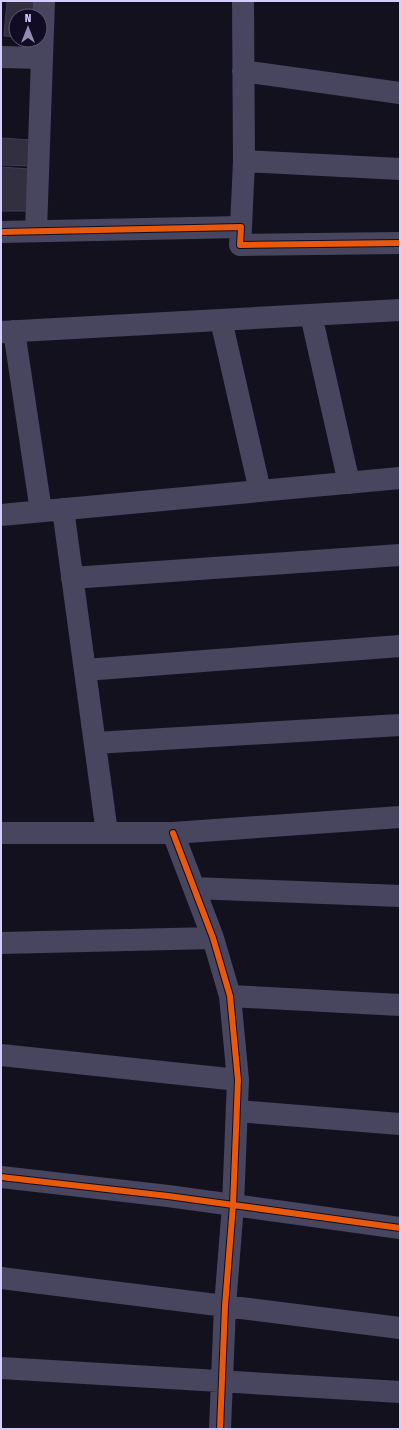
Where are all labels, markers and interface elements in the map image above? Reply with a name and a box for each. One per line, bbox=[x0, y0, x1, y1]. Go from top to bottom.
north arrow bbox=[8, 8, 48, 48]
text: N bbox=[25, 12, 31, 25]

